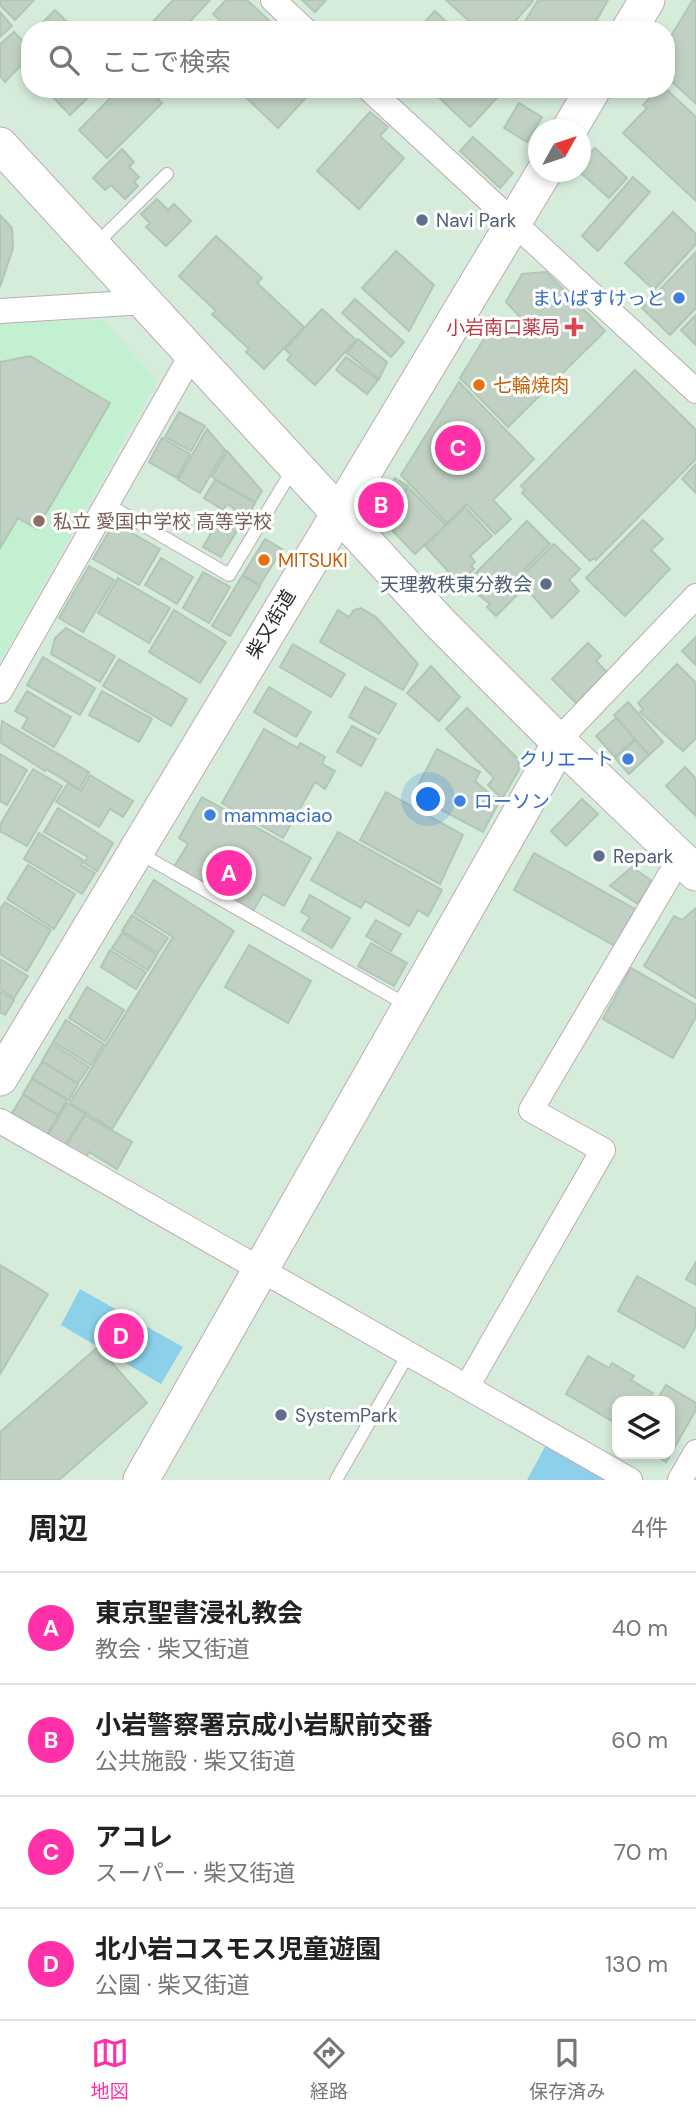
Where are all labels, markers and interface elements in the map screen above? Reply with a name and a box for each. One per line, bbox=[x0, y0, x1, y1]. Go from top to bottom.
search box bbox=[21, 21, 675, 98]
icon: search bbox=[45, 41, 83, 79]
text: ここで検索 bbox=[101, 45, 231, 79]
north arrow bbox=[528, 119, 591, 182]
place label: Navi Park bbox=[436, 208, 517, 233]
marker: Navi Park bbox=[414, 212, 430, 228]
place label: まいばすけっと bbox=[532, 286, 665, 311]
marker: まいばすけっと bbox=[671, 290, 687, 306]
place label: 小岩南口薬局 bbox=[446, 315, 560, 340]
marker: 小岩南口薬局 bbox=[566, 319, 582, 335]
place label: 七輪焼肉 bbox=[493, 373, 569, 398]
marker: 七輪焼肉 bbox=[471, 377, 487, 393]
pin: C bbox=[435, 422, 481, 474]
pin: B bbox=[358, 479, 404, 531]
place label: 私立 愛国中学校 高等学校 bbox=[53, 509, 272, 534]
marker: 私立 愛国中学校 高等学校 bbox=[31, 513, 47, 529]
place label: MITSUKI bbox=[278, 548, 348, 573]
marker: MITSUKI bbox=[256, 552, 272, 568]
place label: 天理教秩東分教会 bbox=[380, 572, 532, 597]
marker: 天理教秩東分教会 bbox=[538, 576, 554, 592]
street label: 柴又街道 bbox=[241, 585, 301, 663]
place label: クリエート bbox=[519, 747, 614, 772]
marker: クリエート bbox=[620, 751, 636, 767]
your location bbox=[411, 782, 445, 816]
place label: ローソン bbox=[474, 789, 550, 814]
marker: ローソン bbox=[452, 793, 468, 809]
place label: mammaciao bbox=[224, 803, 333, 828]
marker: mammaciao bbox=[202, 807, 218, 823]
place label: Repark bbox=[613, 844, 674, 869]
pin: A bbox=[206, 847, 252, 899]
marker: Repark bbox=[591, 848, 607, 864]
pin: D bbox=[98, 1310, 144, 1362]
map controls bbox=[612, 1396, 675, 1459]
button: layers bbox=[612, 1396, 675, 1459]
place label: SystemPark bbox=[295, 1403, 398, 1428]
marker: SystemPark bbox=[273, 1407, 289, 1423]
text: 周辺 bbox=[28, 1509, 88, 1548]
text: 4件 bbox=[631, 1513, 668, 1543]
text: 東京聖書浸礼教会 bbox=[95, 1596, 303, 1630]
text: A bbox=[43, 1613, 59, 1643]
text: 40 m bbox=[612, 1613, 668, 1643]
text: 教会 · 柴又街道 bbox=[95, 1634, 250, 1664]
text: 小岩警察署京成小岩駅前交番 bbox=[95, 1708, 433, 1742]
text: B bbox=[44, 1725, 58, 1755]
text: 60 m bbox=[611, 1725, 668, 1755]
text: 公共施設 · 柴又街道 bbox=[95, 1746, 296, 1776]
text: アコレ bbox=[95, 1820, 173, 1854]
text: C bbox=[43, 1837, 59, 1867]
text: 70 m bbox=[614, 1837, 668, 1867]
text: スーパー · 柴又街道 bbox=[95, 1858, 296, 1888]
text: 北小岩コスモス児童遊園 bbox=[95, 1932, 381, 1966]
text: D bbox=[43, 1949, 59, 1979]
text: 130 m bbox=[605, 1949, 668, 1979]
text: 公園 · 柴又街道 bbox=[95, 1970, 250, 2000]
tab: 地図 bbox=[91, 2034, 129, 2104]
tab: 経路 bbox=[310, 2034, 348, 2104]
tab: 保存済み bbox=[529, 2034, 605, 2104]

